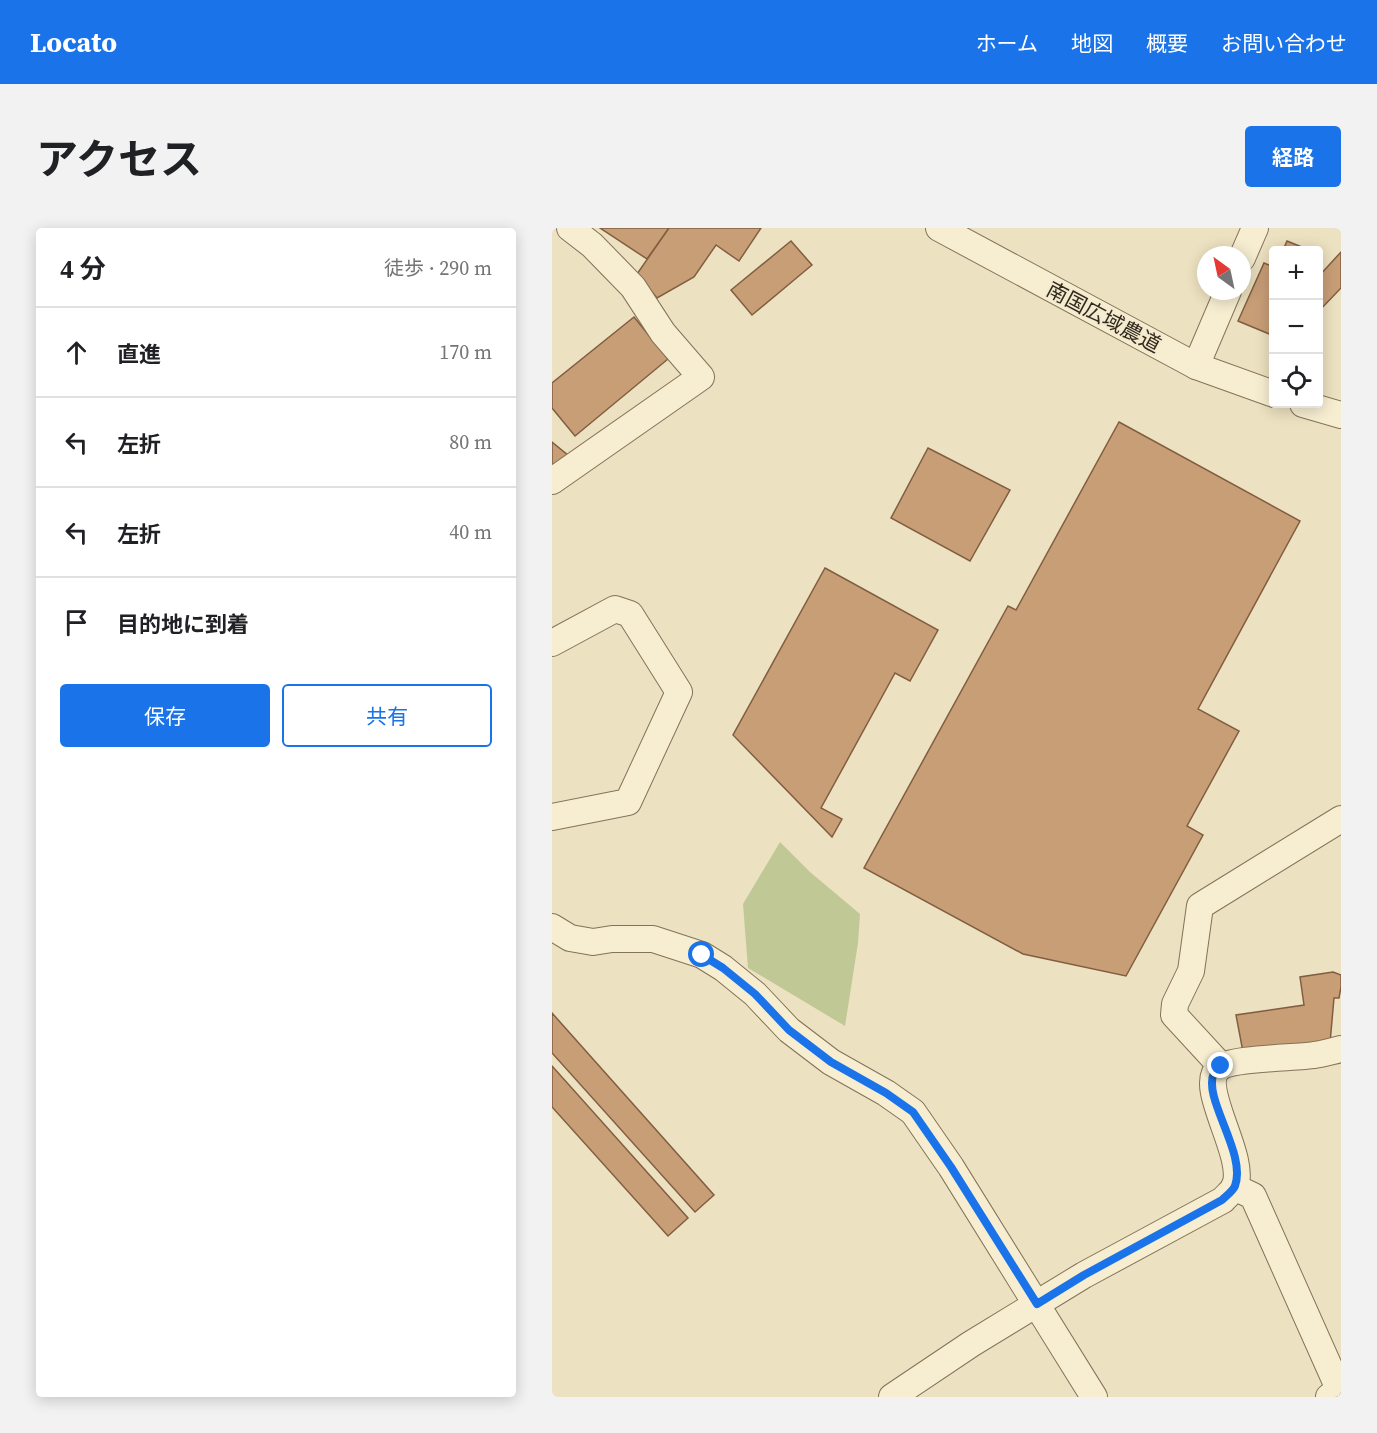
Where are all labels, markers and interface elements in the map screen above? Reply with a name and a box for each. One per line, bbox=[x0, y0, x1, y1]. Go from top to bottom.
text: Locato bbox=[30, 23, 117, 61]
text: ホーム bbox=[976, 29, 1038, 58]
text: 地図 bbox=[1071, 29, 1113, 58]
text: 概要 bbox=[1146, 29, 1188, 58]
text: お問い合わせ bbox=[1221, 29, 1347, 58]
button: 経路 bbox=[1245, 126, 1341, 187]
text: アクセス bbox=[36, 130, 202, 188]
north arrow bbox=[1197, 246, 1251, 300]
map controls bbox=[1269, 246, 1323, 408]
button: + bbox=[1269, 246, 1323, 300]
text: 4 分 bbox=[60, 251, 106, 287]
text: 徒歩 · 290 m bbox=[384, 254, 492, 282]
street label: 南国広域農道 bbox=[1042, 275, 1166, 359]
button: − bbox=[1269, 300, 1323, 354]
icon: ahead bbox=[60, 336, 93, 369]
text: 170 m bbox=[439, 338, 492, 366]
text: 直進 bbox=[117, 339, 161, 369]
button: locate bbox=[1269, 354, 1323, 408]
icon: left bbox=[60, 426, 93, 459]
text: 80 m bbox=[449, 428, 492, 456]
text: 左折 bbox=[117, 429, 161, 459]
icon: left bbox=[60, 516, 93, 549]
text: 40 m bbox=[449, 518, 492, 546]
text: 左折 bbox=[117, 519, 161, 549]
icon: arrive bbox=[60, 606, 93, 639]
text: 目的地に到着 bbox=[117, 609, 249, 639]
button: 保存 bbox=[60, 684, 270, 747]
button: 共有 bbox=[282, 684, 492, 747]
route start bbox=[688, 941, 714, 967]
route end bbox=[1207, 1052, 1233, 1078]

